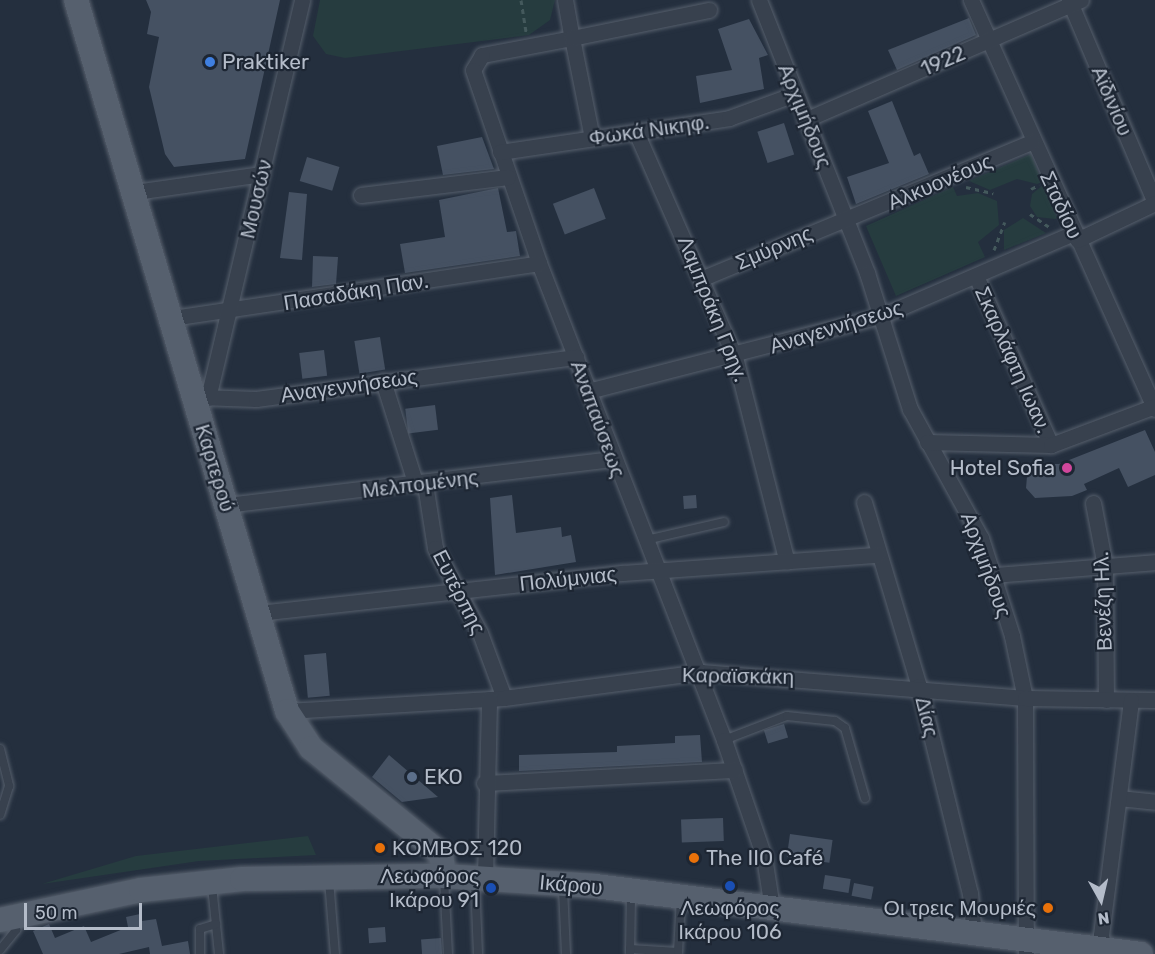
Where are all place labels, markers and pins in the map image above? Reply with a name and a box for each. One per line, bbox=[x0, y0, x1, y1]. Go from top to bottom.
place label: Praktiker bbox=[222, 49, 309, 75]
marker: Praktiker bbox=[203, 55, 217, 69]
place label: Hotel Sofia bbox=[950, 455, 1055, 481]
marker: Hotel Sofia bbox=[1060, 461, 1074, 475]
place label: EKO bbox=[424, 764, 463, 790]
marker: EKO bbox=[405, 770, 419, 784]
place label: ΚΟΜΒΟΣ 120 bbox=[392, 835, 522, 861]
marker: ΚΟΜΒΟΣ 120 bbox=[373, 841, 387, 855]
place label: The IIO Café bbox=[706, 845, 823, 871]
marker: The IIO Café bbox=[687, 851, 701, 865]
place label: Λεωφόρος Ικάρου 91 bbox=[380, 863, 479, 913]
marker: Λεωφόρος Ικάρου 106 bbox=[723, 879, 737, 893]
marker: Λεωφόρος Ικάρου 91 bbox=[484, 881, 498, 895]
place label: Λεωφόρος Ικάρου 106 bbox=[678, 895, 782, 945]
place label: Οι τρεις Μουριές bbox=[884, 895, 1036, 921]
marker: Οι τρεις Μουριές bbox=[1041, 901, 1055, 915]

